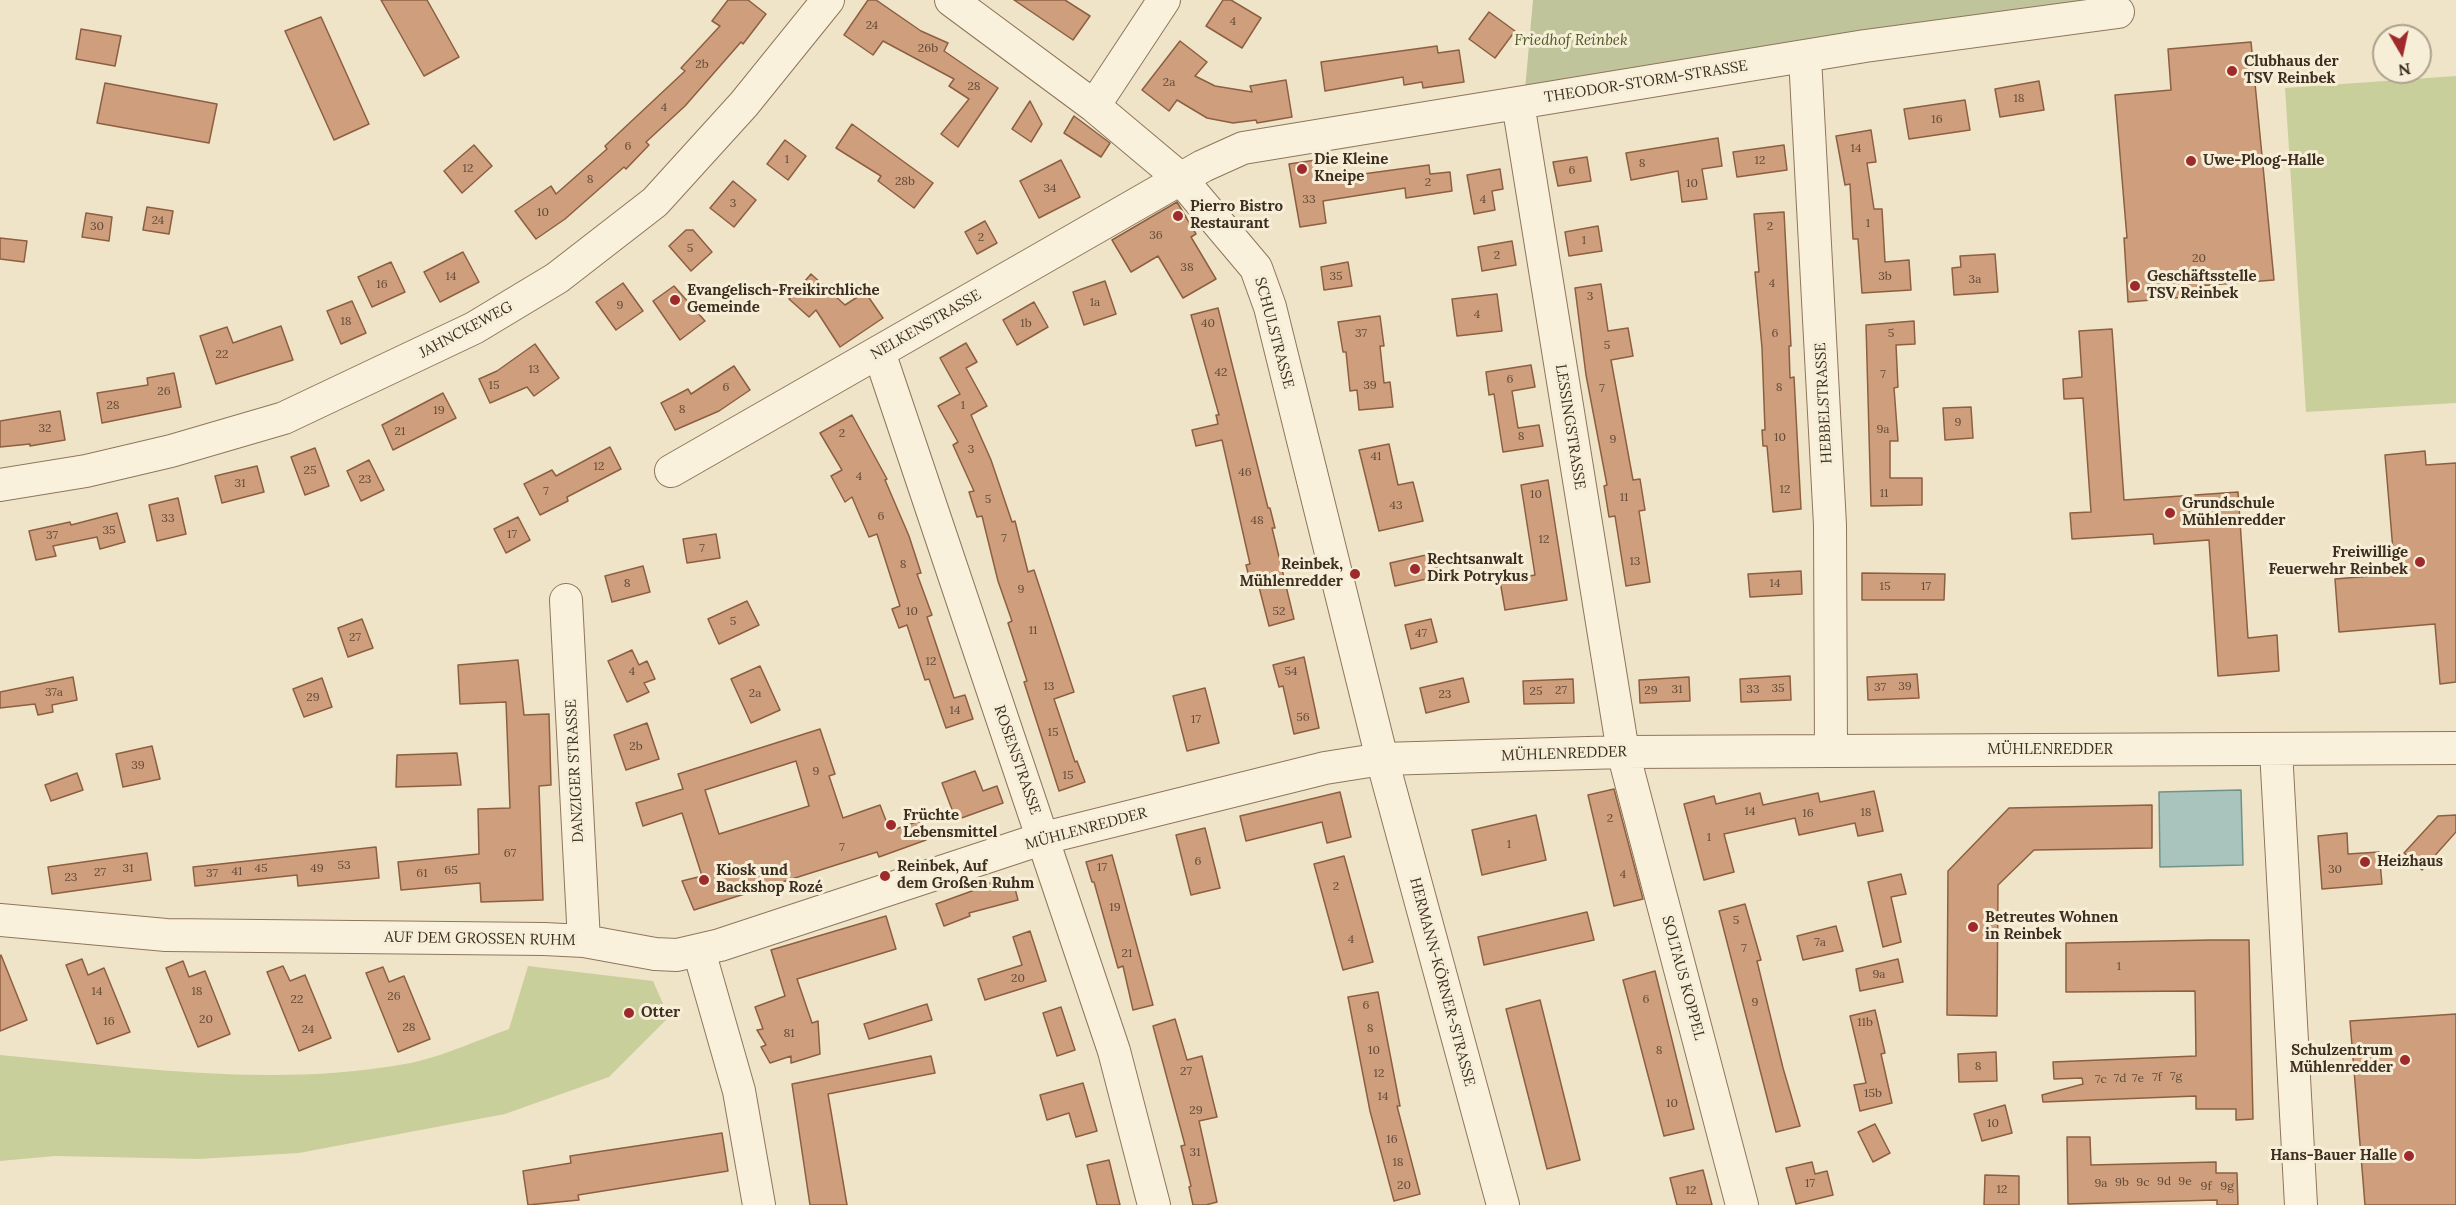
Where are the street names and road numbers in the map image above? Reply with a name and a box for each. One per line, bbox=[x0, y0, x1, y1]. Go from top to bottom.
street label: THEODOR-STORM-STRASSE bbox=[1543, 57, 1749, 107]
street label: SCHULSTRASSE bbox=[1250, 275, 1298, 391]
street label: NELKENSTRASSE bbox=[868, 286, 984, 364]
street label: JAHNCKEWEG bbox=[416, 298, 516, 362]
street label: HEBBELSTRASSE bbox=[1812, 342, 1836, 464]
street label: LESSINGSTRASSE bbox=[1551, 363, 1589, 491]
street label: DANZIGER STRASSE bbox=[562, 699, 588, 843]
street label: ROSENSTRASSE bbox=[990, 703, 1044, 817]
street label: MÜHLENREDDER bbox=[1987, 741, 2113, 759]
street label: MÜHLENREDDER bbox=[1501, 743, 1627, 765]
street label: MÜHLENREDDER bbox=[1023, 804, 1149, 854]
street label: HERMANN-KÖRNER-STRASSE bbox=[1405, 875, 1479, 1089]
street label: SOLTAUS KOPPEL bbox=[1658, 914, 1708, 1042]
street label: AUF DEM GROSSEN RUHM bbox=[384, 928, 576, 950]

